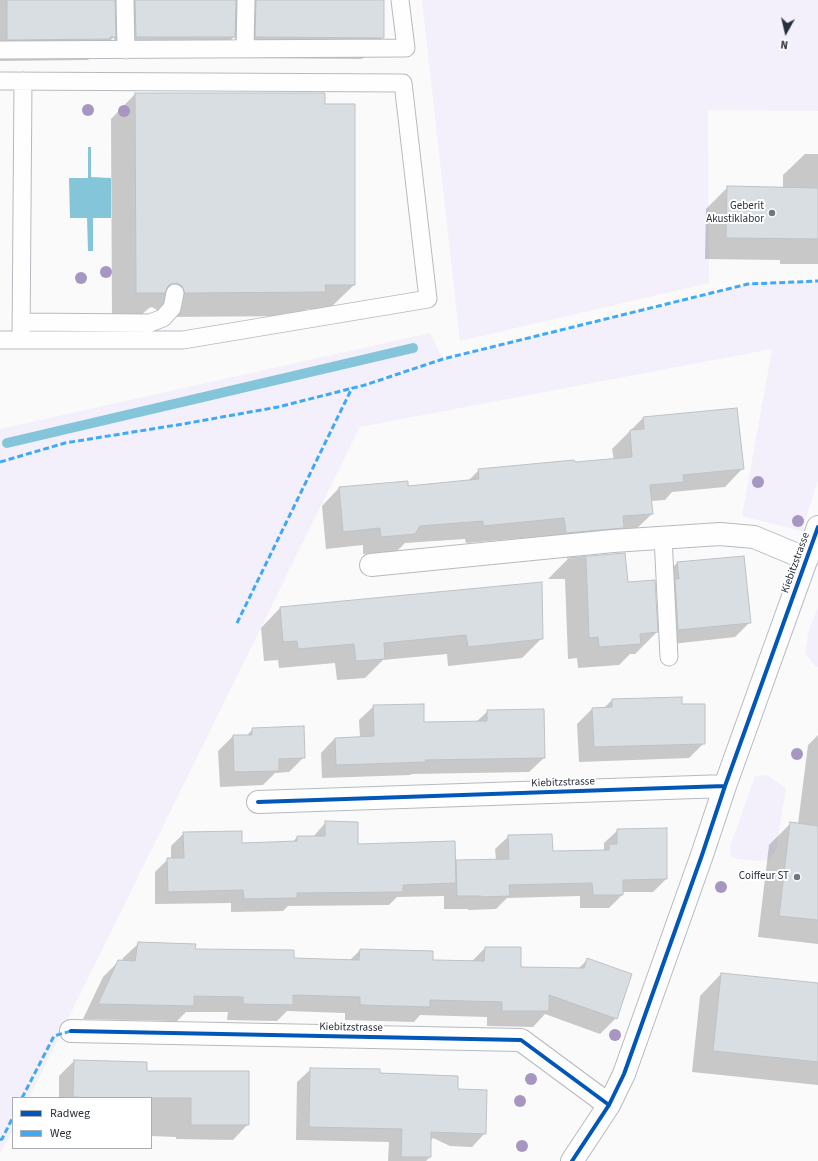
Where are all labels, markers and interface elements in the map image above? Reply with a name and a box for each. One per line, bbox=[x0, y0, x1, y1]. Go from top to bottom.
north arrow bbox=[766, 12, 806, 52]
text: N bbox=[780, 36, 789, 52]
place label: Geberit Akustiklabor bbox=[706, 200, 764, 226]
marker: Geberit Akustiklabor bbox=[767, 208, 777, 218]
street label: Kiebitzstrasse bbox=[779, 531, 813, 595]
street label: Kiebitzstrasse bbox=[531, 775, 595, 791]
place label: Coiffeur ST bbox=[739, 870, 789, 884]
marker: Coiffeur ST bbox=[792, 872, 802, 882]
street label: Kiebitzstrasse bbox=[319, 1021, 383, 1035]
legend bbox=[12, 1097, 152, 1149]
text: Radweg bbox=[50, 1105, 90, 1122]
text: Weg bbox=[50, 1125, 71, 1142]

